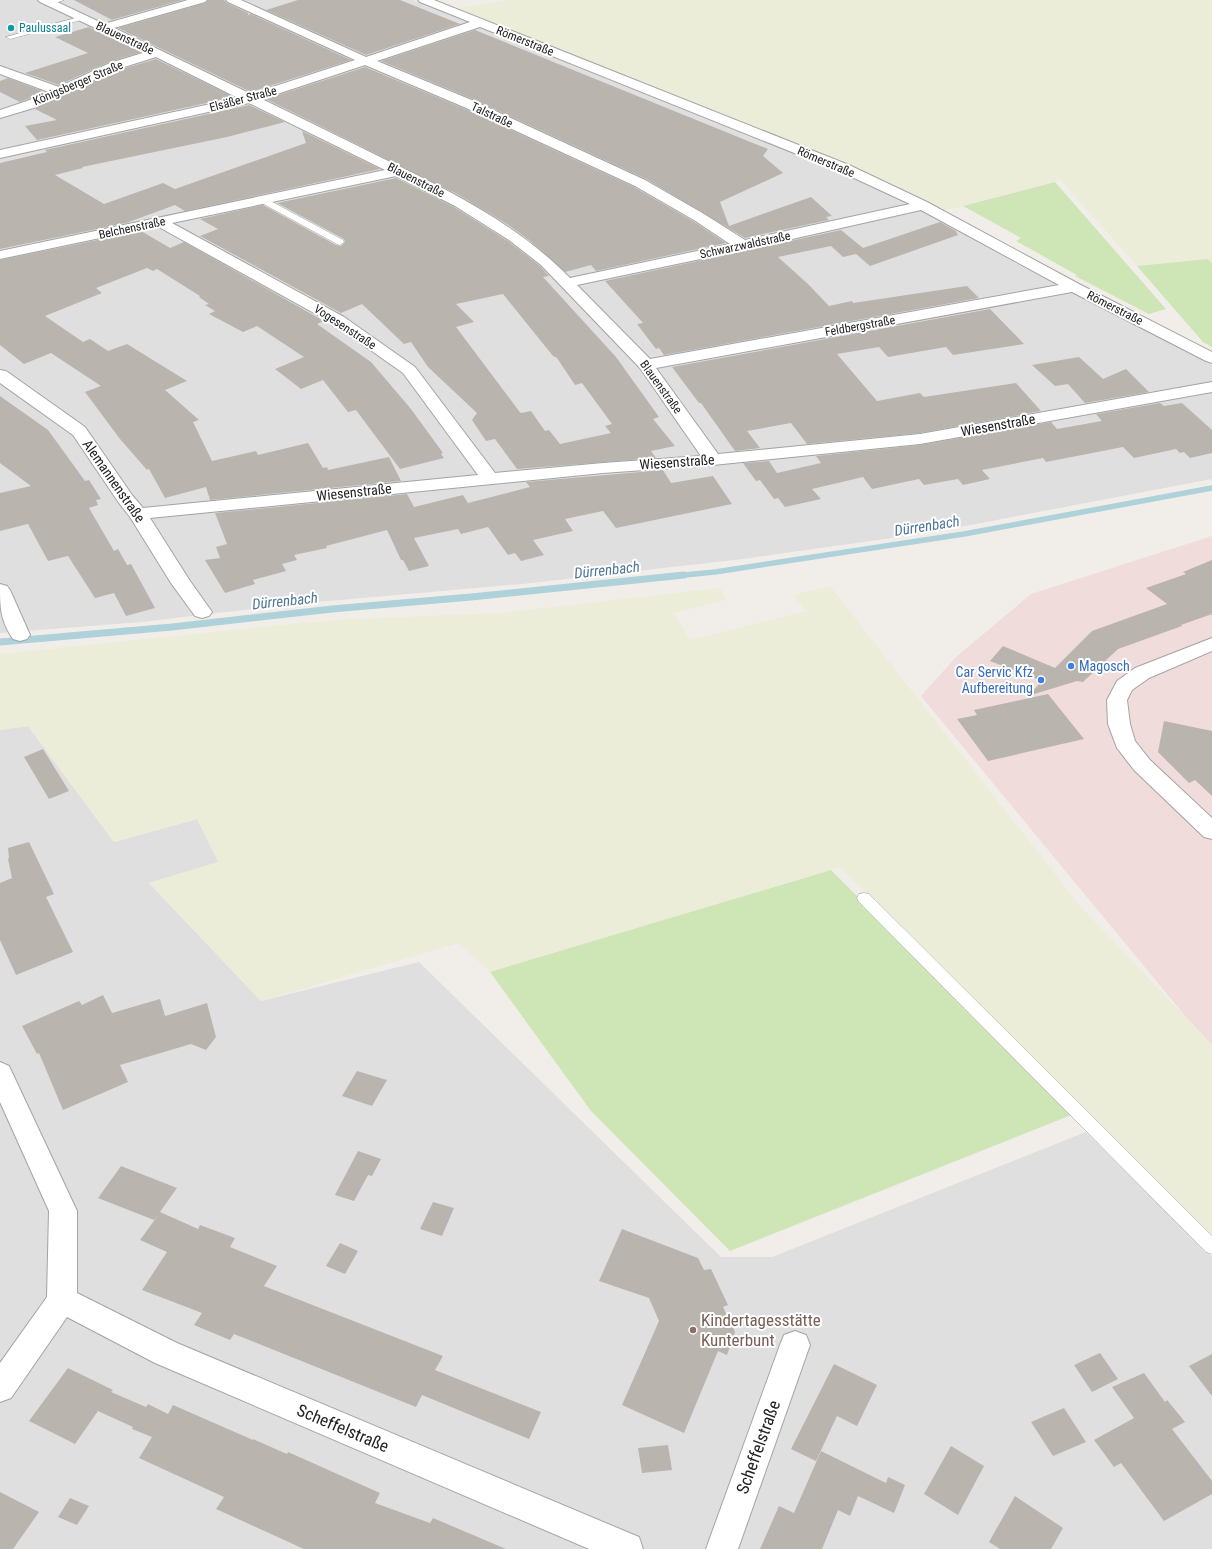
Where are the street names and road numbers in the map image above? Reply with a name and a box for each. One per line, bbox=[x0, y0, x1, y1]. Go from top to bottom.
street label: Blauenstraße bbox=[94, 18, 157, 58]
street label: Römerstraße bbox=[494, 23, 556, 59]
street label: Königsberger Straße bbox=[31, 58, 125, 108]
street label: Elsäßer Straße bbox=[208, 83, 279, 115]
street label: Talstraße bbox=[469, 99, 515, 131]
street label: Römerstraße bbox=[795, 144, 857, 180]
street label: Blauenstraße bbox=[385, 160, 447, 201]
street label: Belchenstraße bbox=[97, 214, 167, 242]
street label: Schwarzwaldstraße bbox=[698, 228, 792, 261]
street label: Römerstraße bbox=[1085, 288, 1146, 328]
street label: Vogesenstraße bbox=[311, 302, 379, 352]
street label: Feldbergstraße bbox=[824, 313, 897, 339]
street label: Blauenstraße bbox=[637, 358, 685, 417]
street label: Wiesenstraße bbox=[960, 411, 1037, 439]
street label: Alemannenstraße bbox=[80, 437, 149, 526]
street label: Wiesenstraße bbox=[639, 451, 716, 473]
street label: Wiesenstraße bbox=[316, 480, 393, 504]
street label: Scheffelstraße bbox=[732, 1398, 784, 1496]
street label: Scheffelstraße bbox=[294, 1400, 392, 1456]

